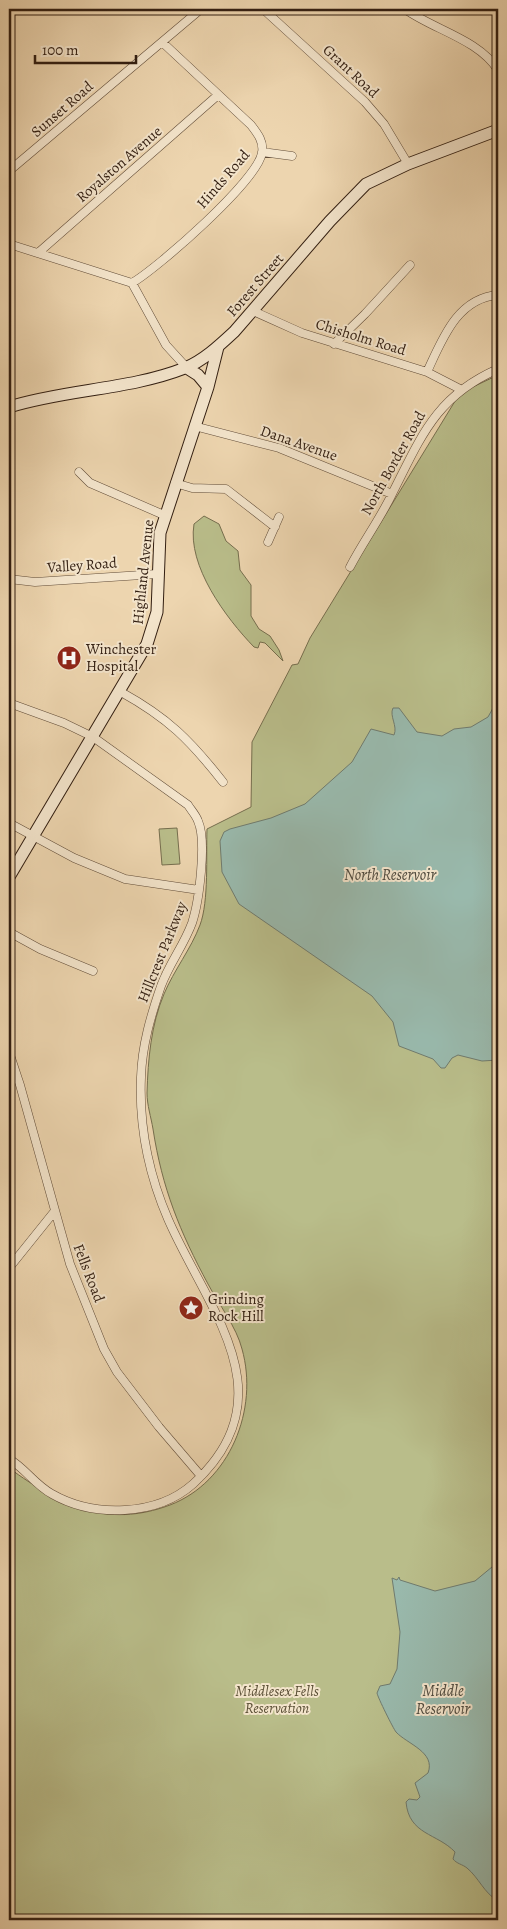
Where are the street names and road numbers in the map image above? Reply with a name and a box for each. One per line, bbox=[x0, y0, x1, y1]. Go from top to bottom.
street label: Grant Road bbox=[319, 40, 384, 103]
street label: Sunset Road bbox=[27, 76, 98, 142]
street label: Royalston Avenue bbox=[72, 121, 166, 207]
street label: Hinds Road bbox=[192, 145, 255, 213]
street label: Forest Street bbox=[222, 249, 288, 321]
street label: Chisholm Road bbox=[313, 314, 410, 361]
street label: North Border Road bbox=[356, 407, 430, 519]
street label: Dana Avenue bbox=[258, 420, 341, 466]
street label: Highland Avenue bbox=[128, 518, 158, 625]
street label: Valley Road bbox=[45, 553, 118, 577]
street label: Hillcrest Parkway bbox=[133, 898, 191, 1005]
street label: Fells Road bbox=[69, 1241, 110, 1306]

